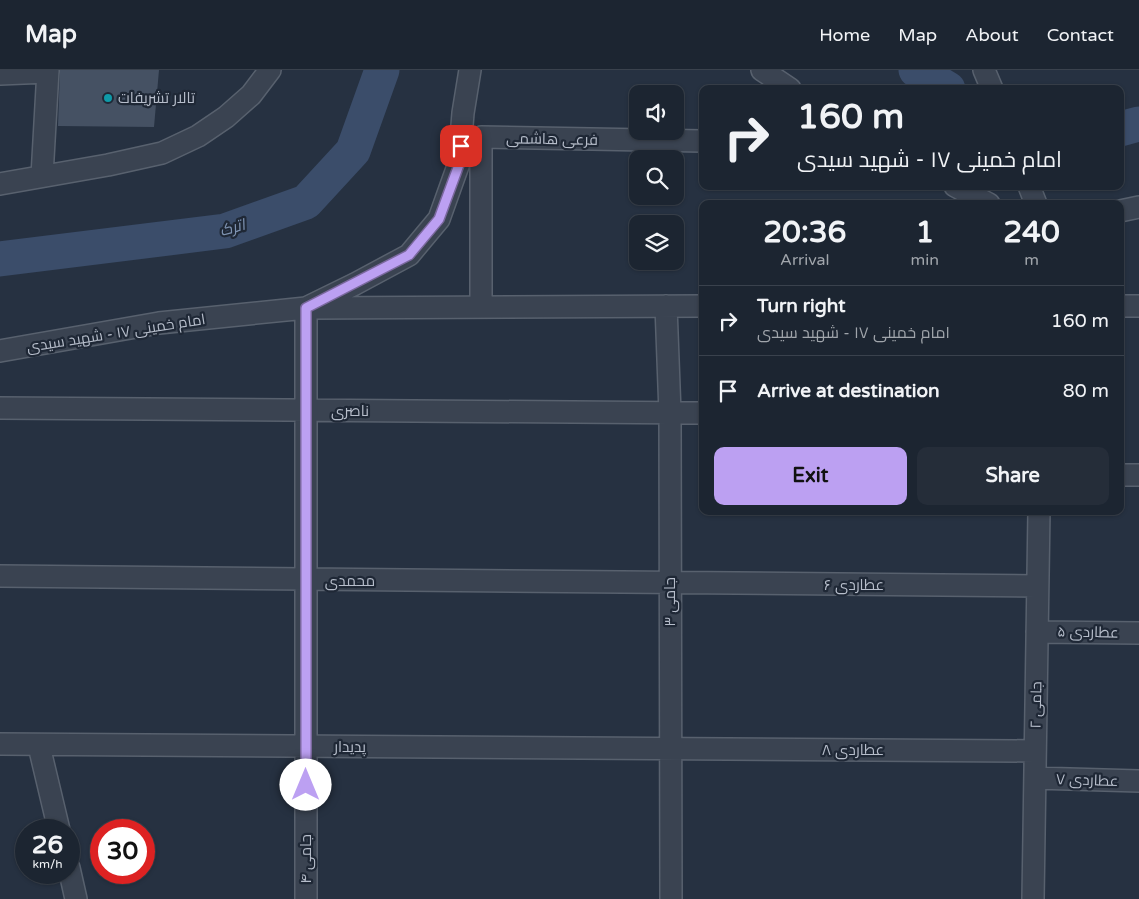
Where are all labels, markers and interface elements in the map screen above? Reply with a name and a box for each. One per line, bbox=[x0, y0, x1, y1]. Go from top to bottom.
text: Map bbox=[25, 20, 77, 49]
text: Home bbox=[819, 24, 870, 46]
text: Map bbox=[898, 24, 937, 46]
text: About bbox=[965, 24, 1019, 46]
text: Contact bbox=[1047, 24, 1114, 46]
map controls bbox=[629, 85, 684, 270]
button: sound bbox=[629, 85, 684, 140]
place label: تالار تشریفات bbox=[118, 89, 195, 107]
marker: تالار تشریفات bbox=[102, 92, 114, 104]
text: 160 m bbox=[797, 96, 904, 138]
icon: right bbox=[714, 105, 779, 170]
pin bbox=[440, 125, 482, 167]
street label: فرعی هاشمی bbox=[506, 129, 598, 150]
icon: arrive bbox=[447, 132, 475, 160]
text: امام خمینی ۱۷ - شهید سیدی bbox=[797, 147, 1062, 173]
button: search bbox=[629, 150, 684, 205]
water label: اترک bbox=[217, 214, 249, 241]
text: 20:36 bbox=[763, 214, 846, 251]
text: 1 bbox=[915, 214, 934, 251]
text: 240 bbox=[1003, 214, 1060, 251]
button: layers bbox=[629, 215, 684, 270]
text: Arrival bbox=[780, 250, 830, 270]
text: min bbox=[911, 250, 939, 270]
text: m bbox=[1024, 250, 1039, 270]
text: Turn right bbox=[757, 295, 845, 317]
icon: right bbox=[714, 307, 742, 335]
street label: امام خمینی ۱۷ - شهید سیدی bbox=[25, 310, 207, 357]
text: 160 m bbox=[1051, 310, 1109, 332]
text: امام خمینی ۱۷ - شهید سیدی bbox=[757, 323, 950, 343]
icon: arrive bbox=[714, 377, 742, 405]
text: Arrive at destination bbox=[757, 380, 940, 402]
text: 80 m bbox=[1063, 380, 1109, 402]
street label: ناصری bbox=[331, 402, 369, 421]
button: Exit bbox=[714, 447, 907, 505]
button: Share bbox=[917, 447, 1109, 505]
street label: محمدی bbox=[325, 572, 375, 591]
street label: عطاردی ۶ bbox=[824, 576, 884, 595]
street label: جامی ۳ bbox=[661, 577, 680, 627]
street label: عطاردی ۵ bbox=[1057, 622, 1119, 643]
street label: جامی ۲ bbox=[1027, 681, 1046, 729]
street label: پدیدار bbox=[333, 738, 366, 757]
street label: عطاردی ۸ bbox=[822, 741, 884, 760]
position arrow bbox=[279, 758, 331, 810]
street label: عطاردی ۷ bbox=[1055, 770, 1119, 791]
speed limit sign: 30 bbox=[90, 819, 155, 884]
text: 26 bbox=[32, 830, 63, 860]
street label: جامی ۴ bbox=[297, 834, 316, 884]
text: km/h bbox=[32, 857, 63, 871]

